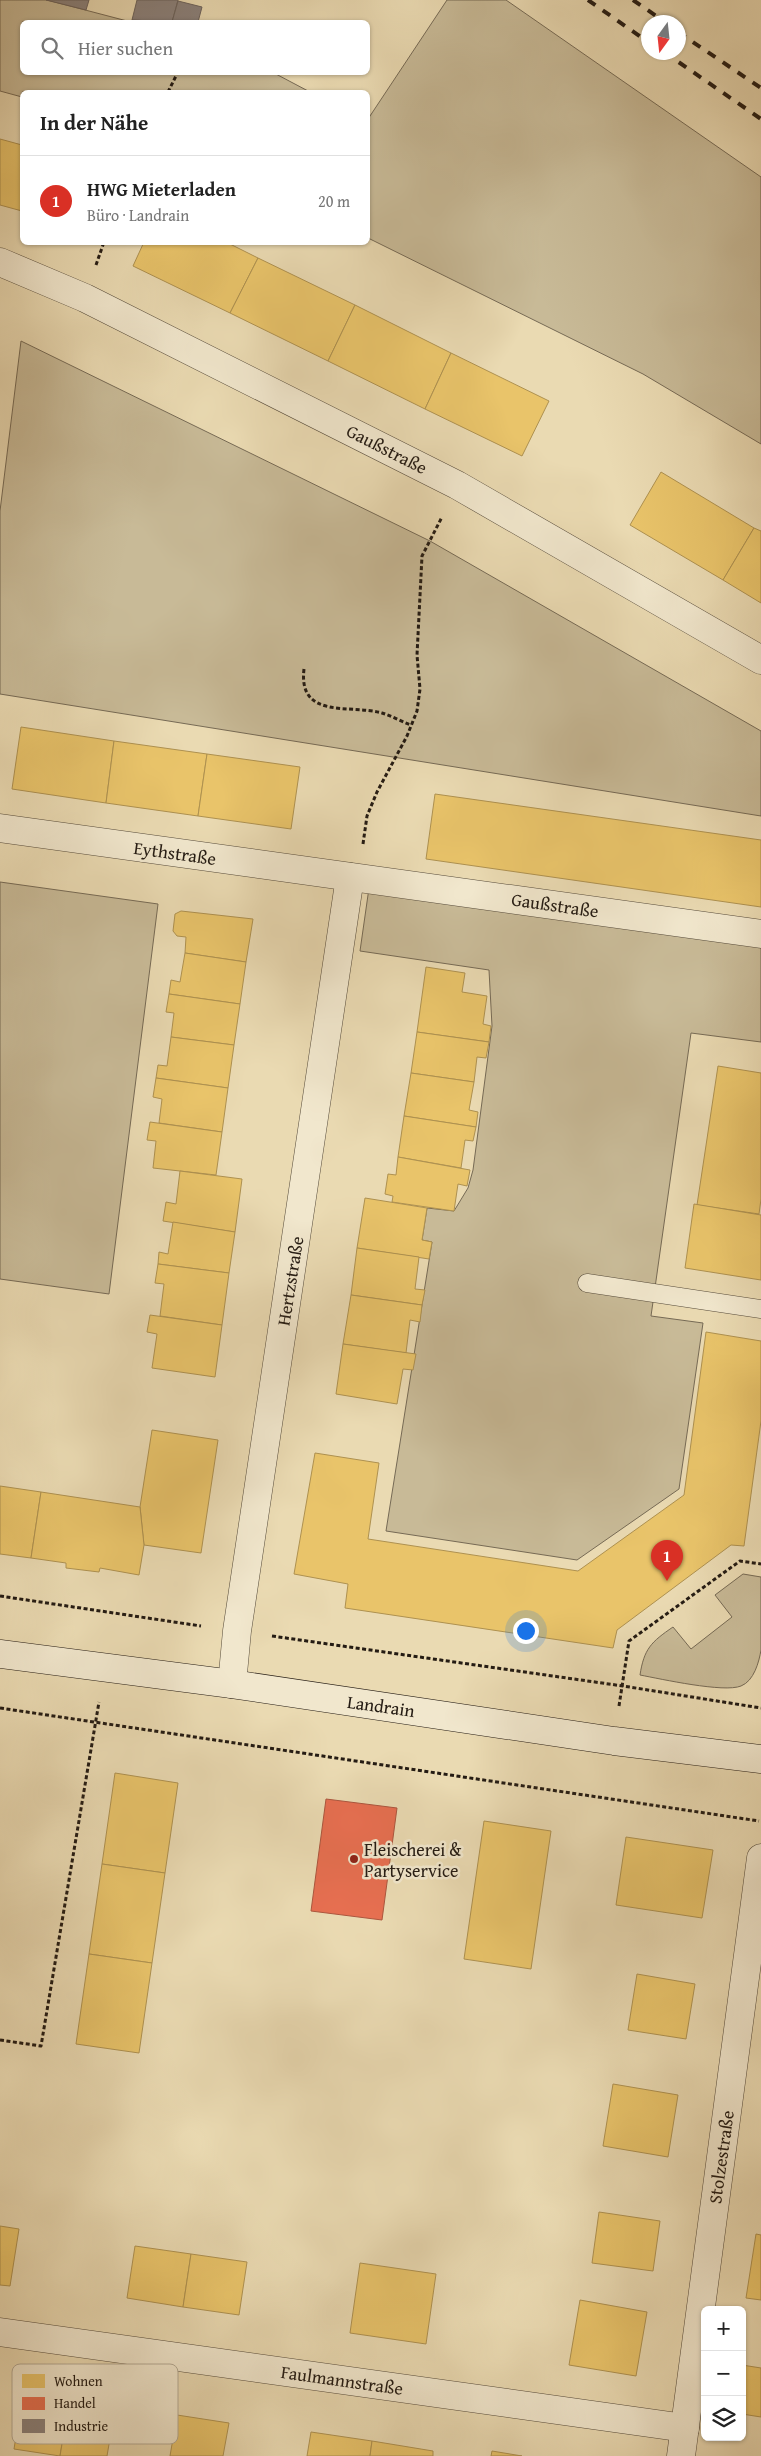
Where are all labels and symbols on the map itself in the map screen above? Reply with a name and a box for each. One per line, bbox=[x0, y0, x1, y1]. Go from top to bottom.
north arrow bbox=[641, 15, 686, 60]
street label: Gaußstraße bbox=[342, 417, 432, 481]
street label: Eythstraße bbox=[132, 834, 218, 872]
street label: Gaußstraße bbox=[510, 886, 600, 924]
street label: Hertzstraße bbox=[270, 1234, 310, 1328]
pin: 1 bbox=[651, 1540, 683, 1581]
your location bbox=[513, 1618, 539, 1644]
street label: Landrain bbox=[345, 1688, 417, 1724]
place label: Fleischerei & Partyservice bbox=[364, 1836, 462, 1884]
marker: Fleischerei & Partyservice bbox=[348, 1853, 360, 1865]
street label: Stolzestraße bbox=[701, 2109, 741, 2205]
street label: Faulmannstraße bbox=[279, 2358, 405, 2402]
legend bbox=[12, 2364, 178, 2444]
text: Wohnen bbox=[54, 2371, 103, 2391]
text: Handel bbox=[54, 2393, 96, 2413]
text: Industrie bbox=[54, 2416, 108, 2436]

